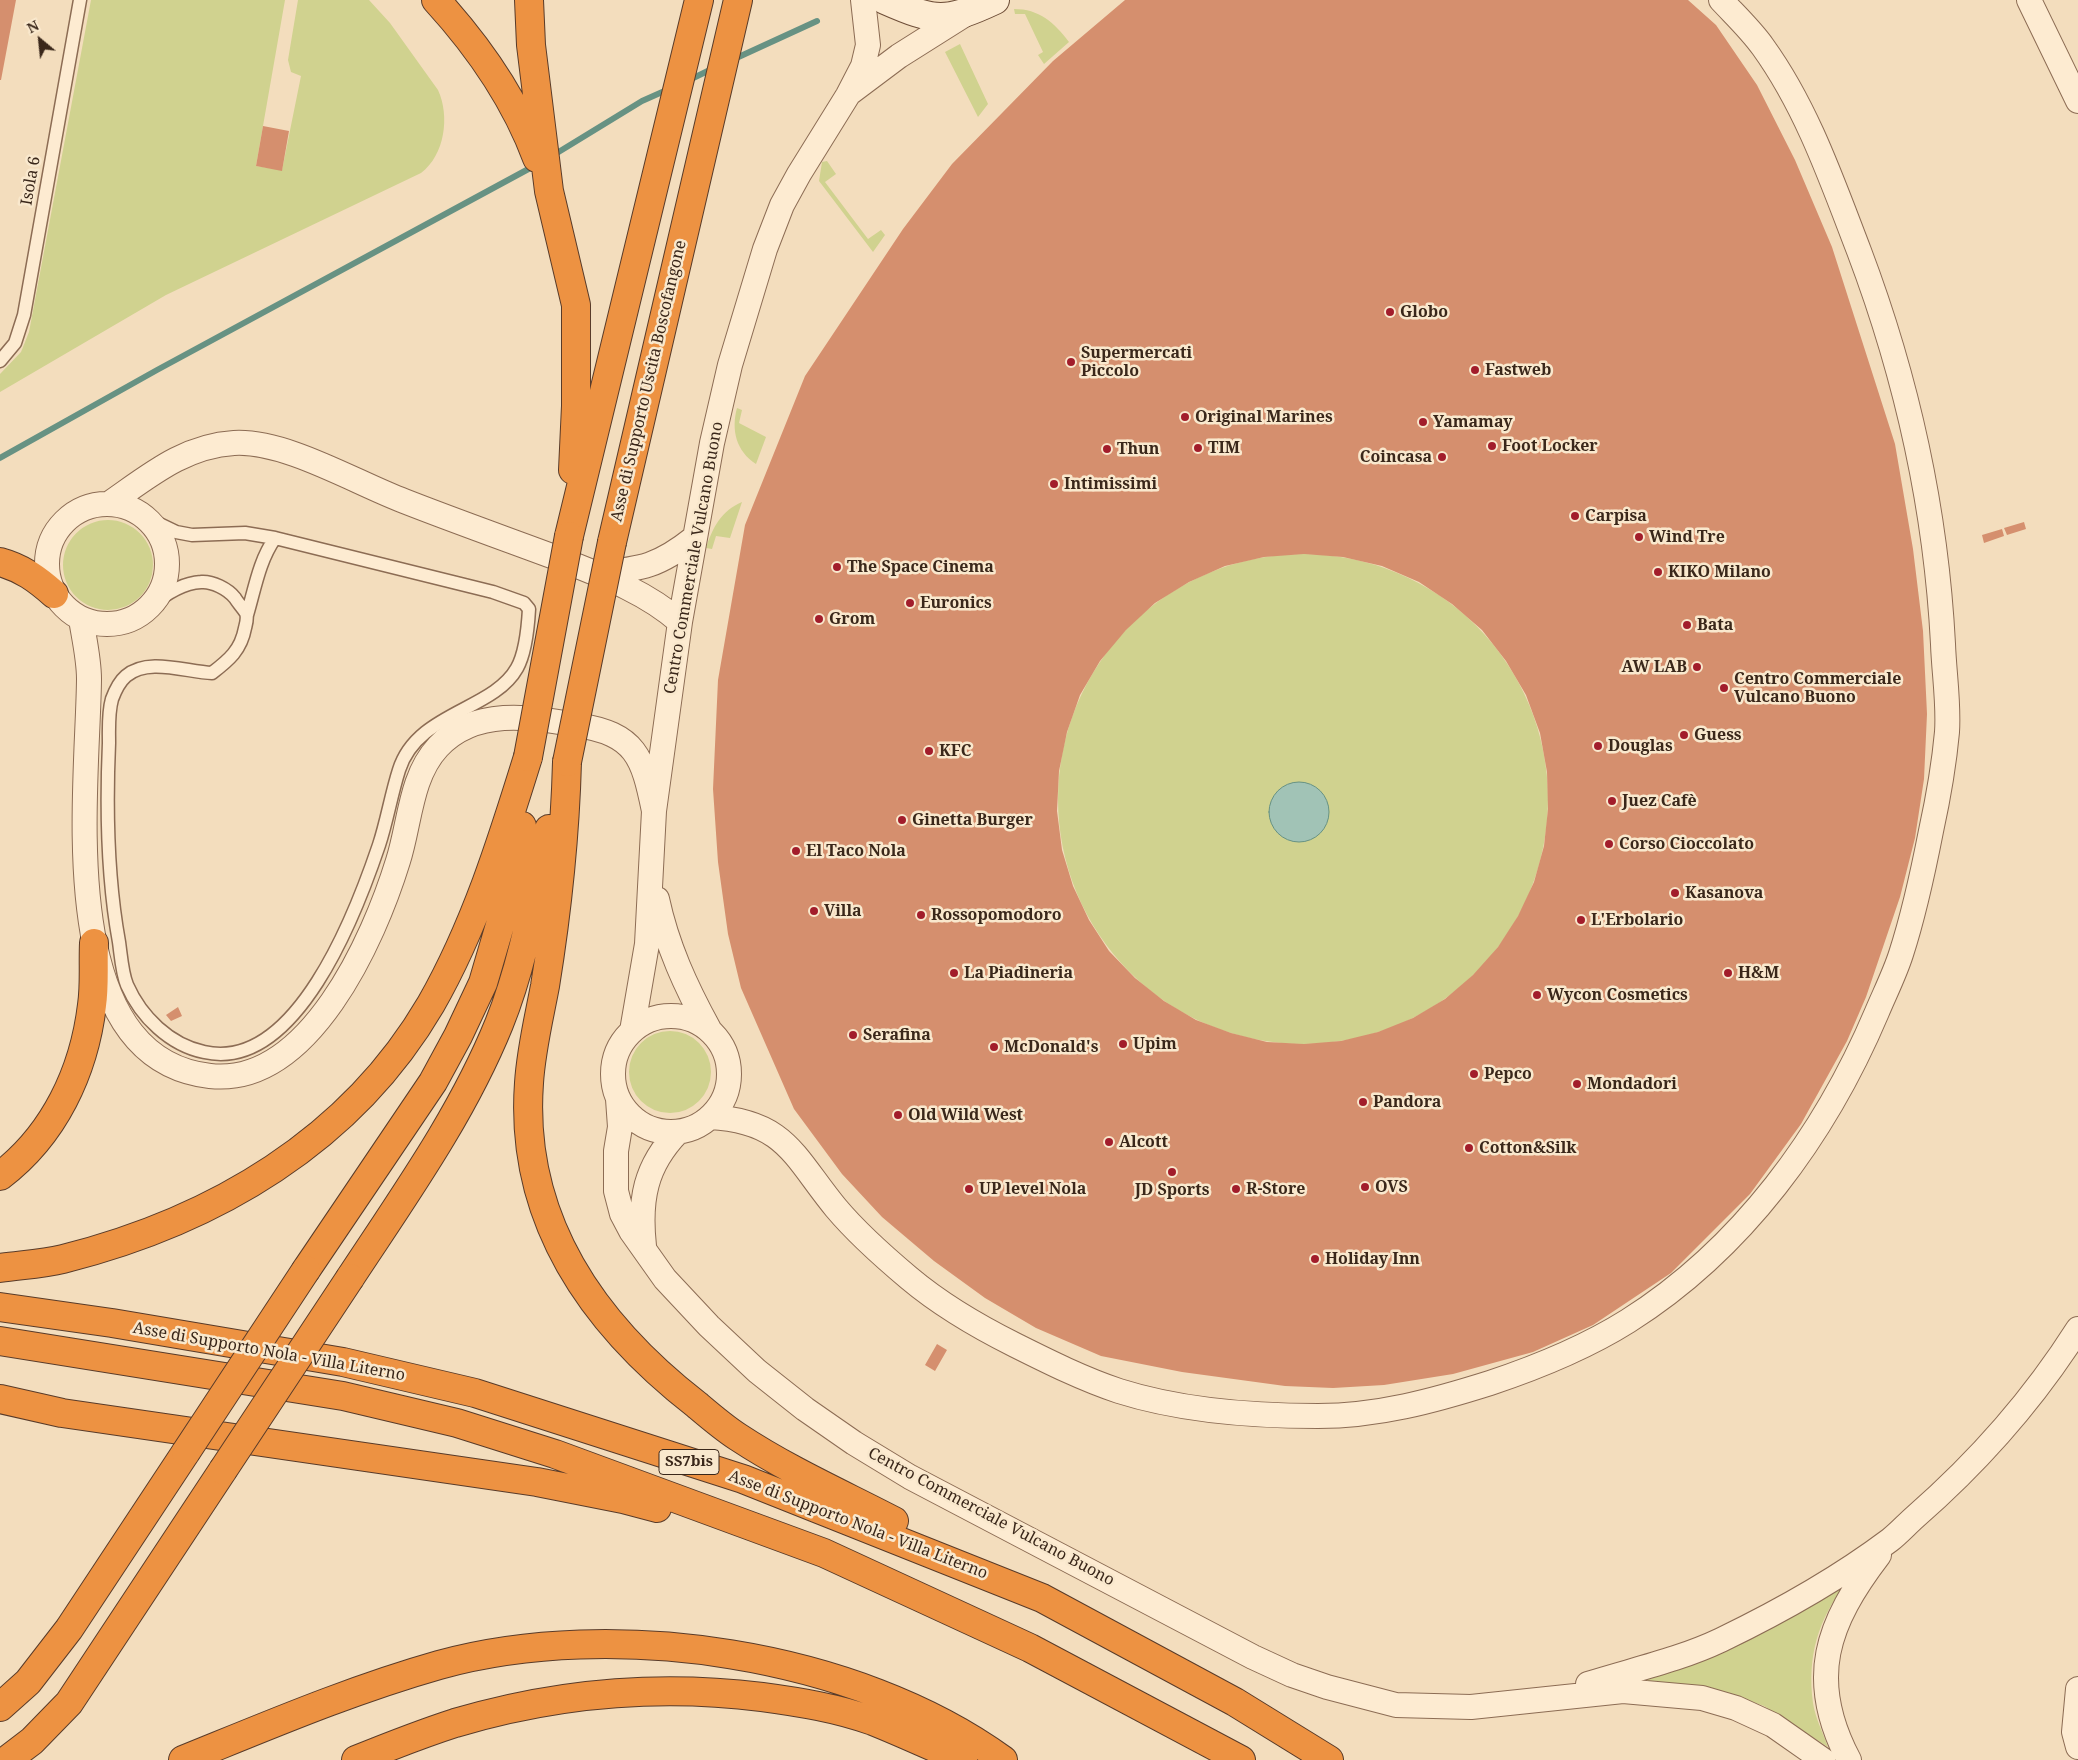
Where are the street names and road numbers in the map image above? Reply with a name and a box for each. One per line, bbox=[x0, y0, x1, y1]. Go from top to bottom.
street label: Isola 6 bbox=[17, 155, 45, 207]
street label: Asse di Supporto Uscita Boscofangone bbox=[607, 238, 691, 524]
street label: Centro Commerciale Vulcano Buono bbox=[661, 420, 727, 696]
street label: Asse di Supporto Nola - Villa Literno bbox=[131, 1319, 407, 1385]
street label: Centro Commerciale Vulcano Buono bbox=[865, 1444, 1117, 1590]
road number: SS7bis bbox=[659, 1450, 719, 1474]
street label: Asse di Supporto Nola - Villa Literno bbox=[726, 1467, 990, 1583]

